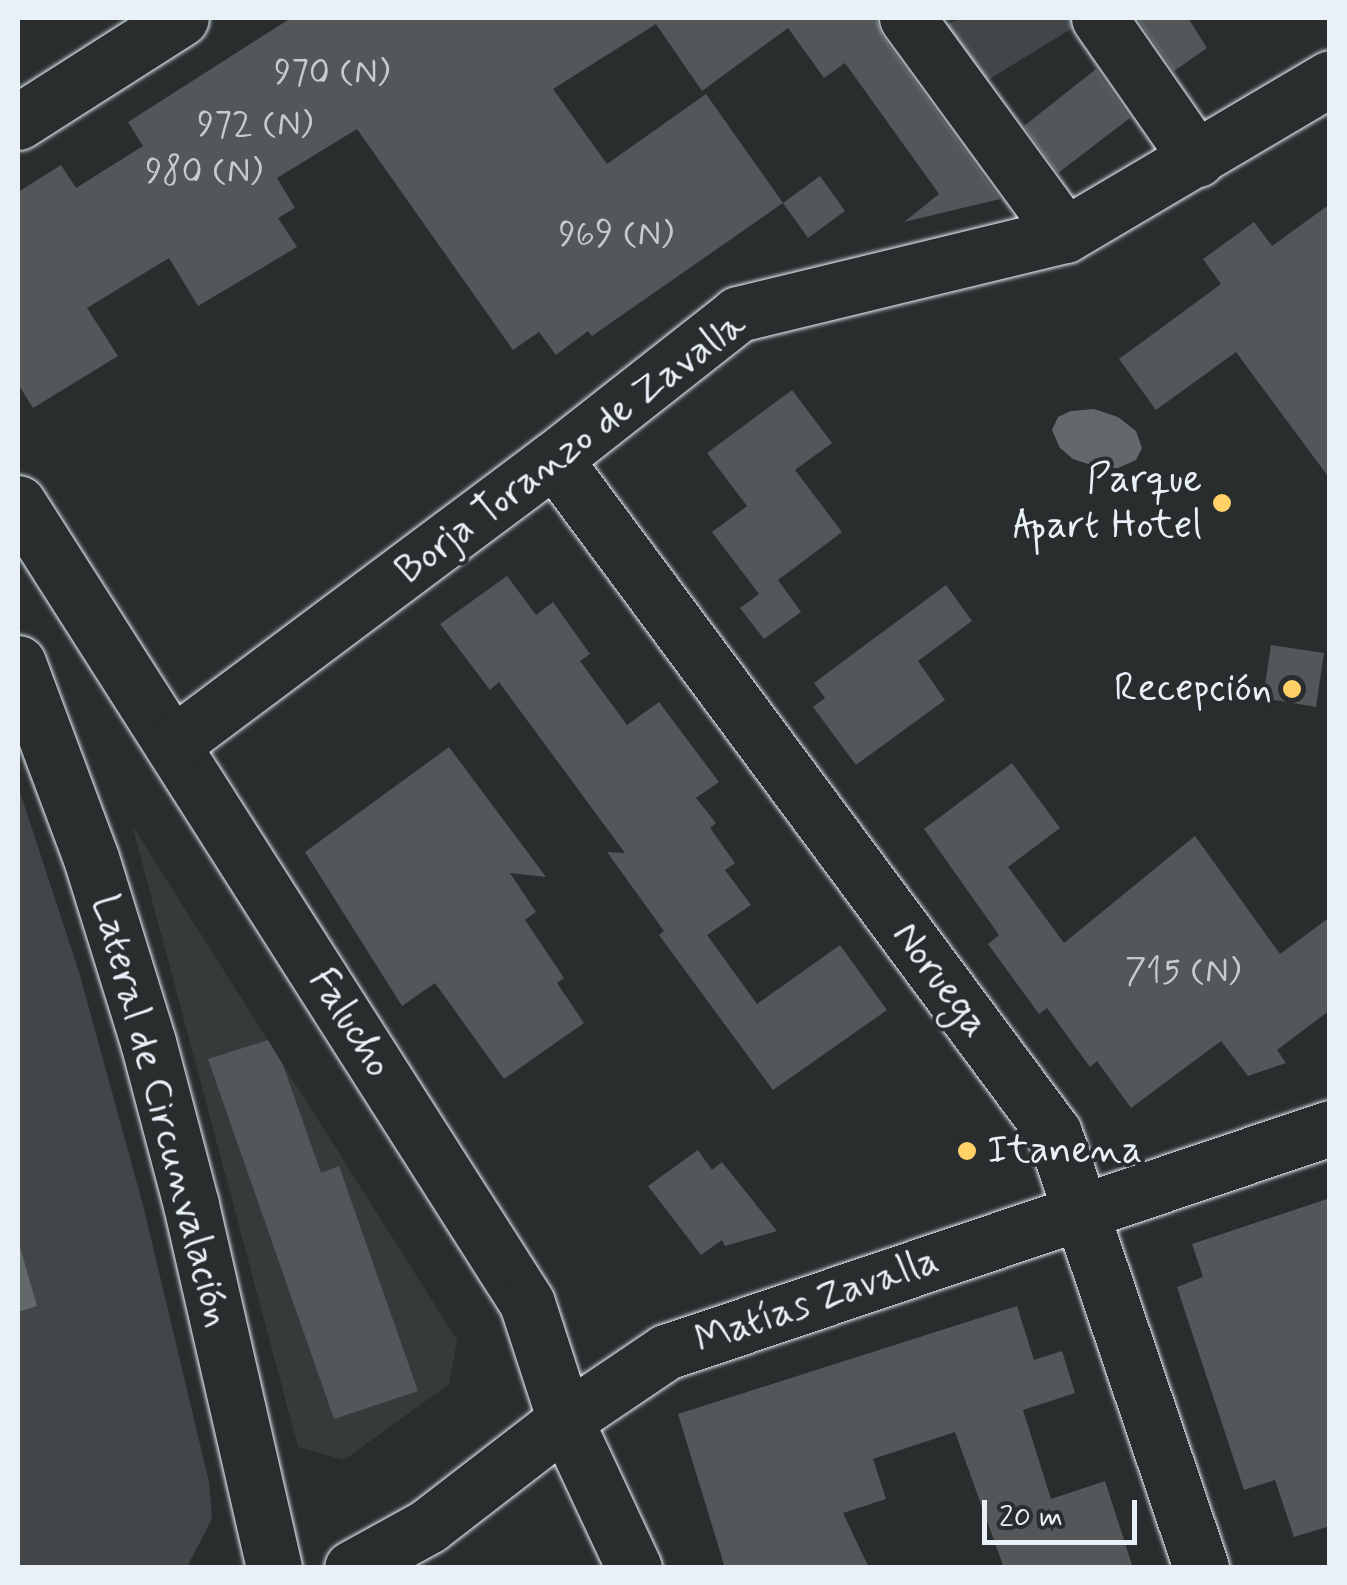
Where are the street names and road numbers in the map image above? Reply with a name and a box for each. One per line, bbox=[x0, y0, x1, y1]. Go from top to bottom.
street label: Borja Toranzo de Zavalla bbox=[386, 301, 756, 595]
street label: Lateral de Circunvalación bbox=[82, 898, 240, 1324]
street label: Noruega bbox=[881, 913, 999, 1047]
street label: Falucho bbox=[298, 959, 402, 1087]
street label: Matías Zavalla bbox=[686, 1236, 948, 1366]

